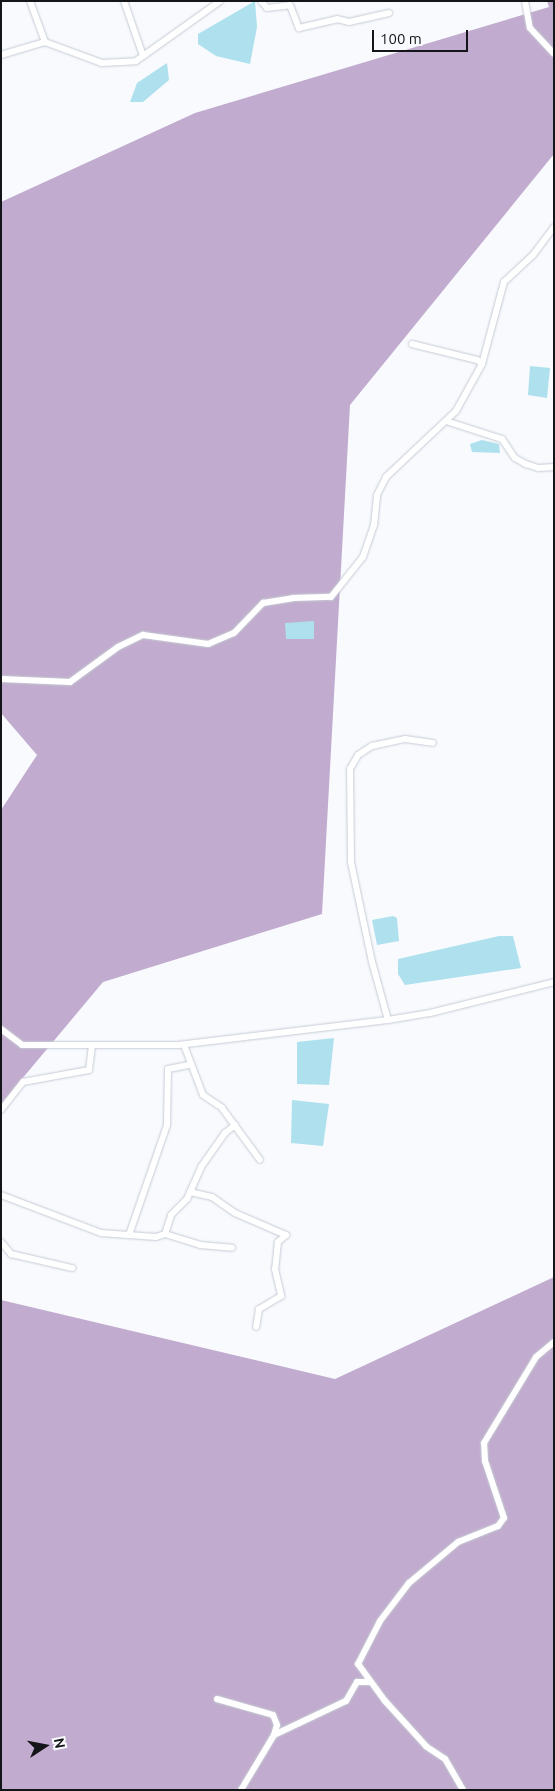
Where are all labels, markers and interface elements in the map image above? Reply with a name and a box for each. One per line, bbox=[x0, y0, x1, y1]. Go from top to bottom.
scale bar bbox=[375, 20, 471, 52]
text: 100 m bbox=[380, 30, 422, 47]
north arrow bbox=[20, 1721, 70, 1771]
text: N bbox=[51, 1736, 69, 1750]

